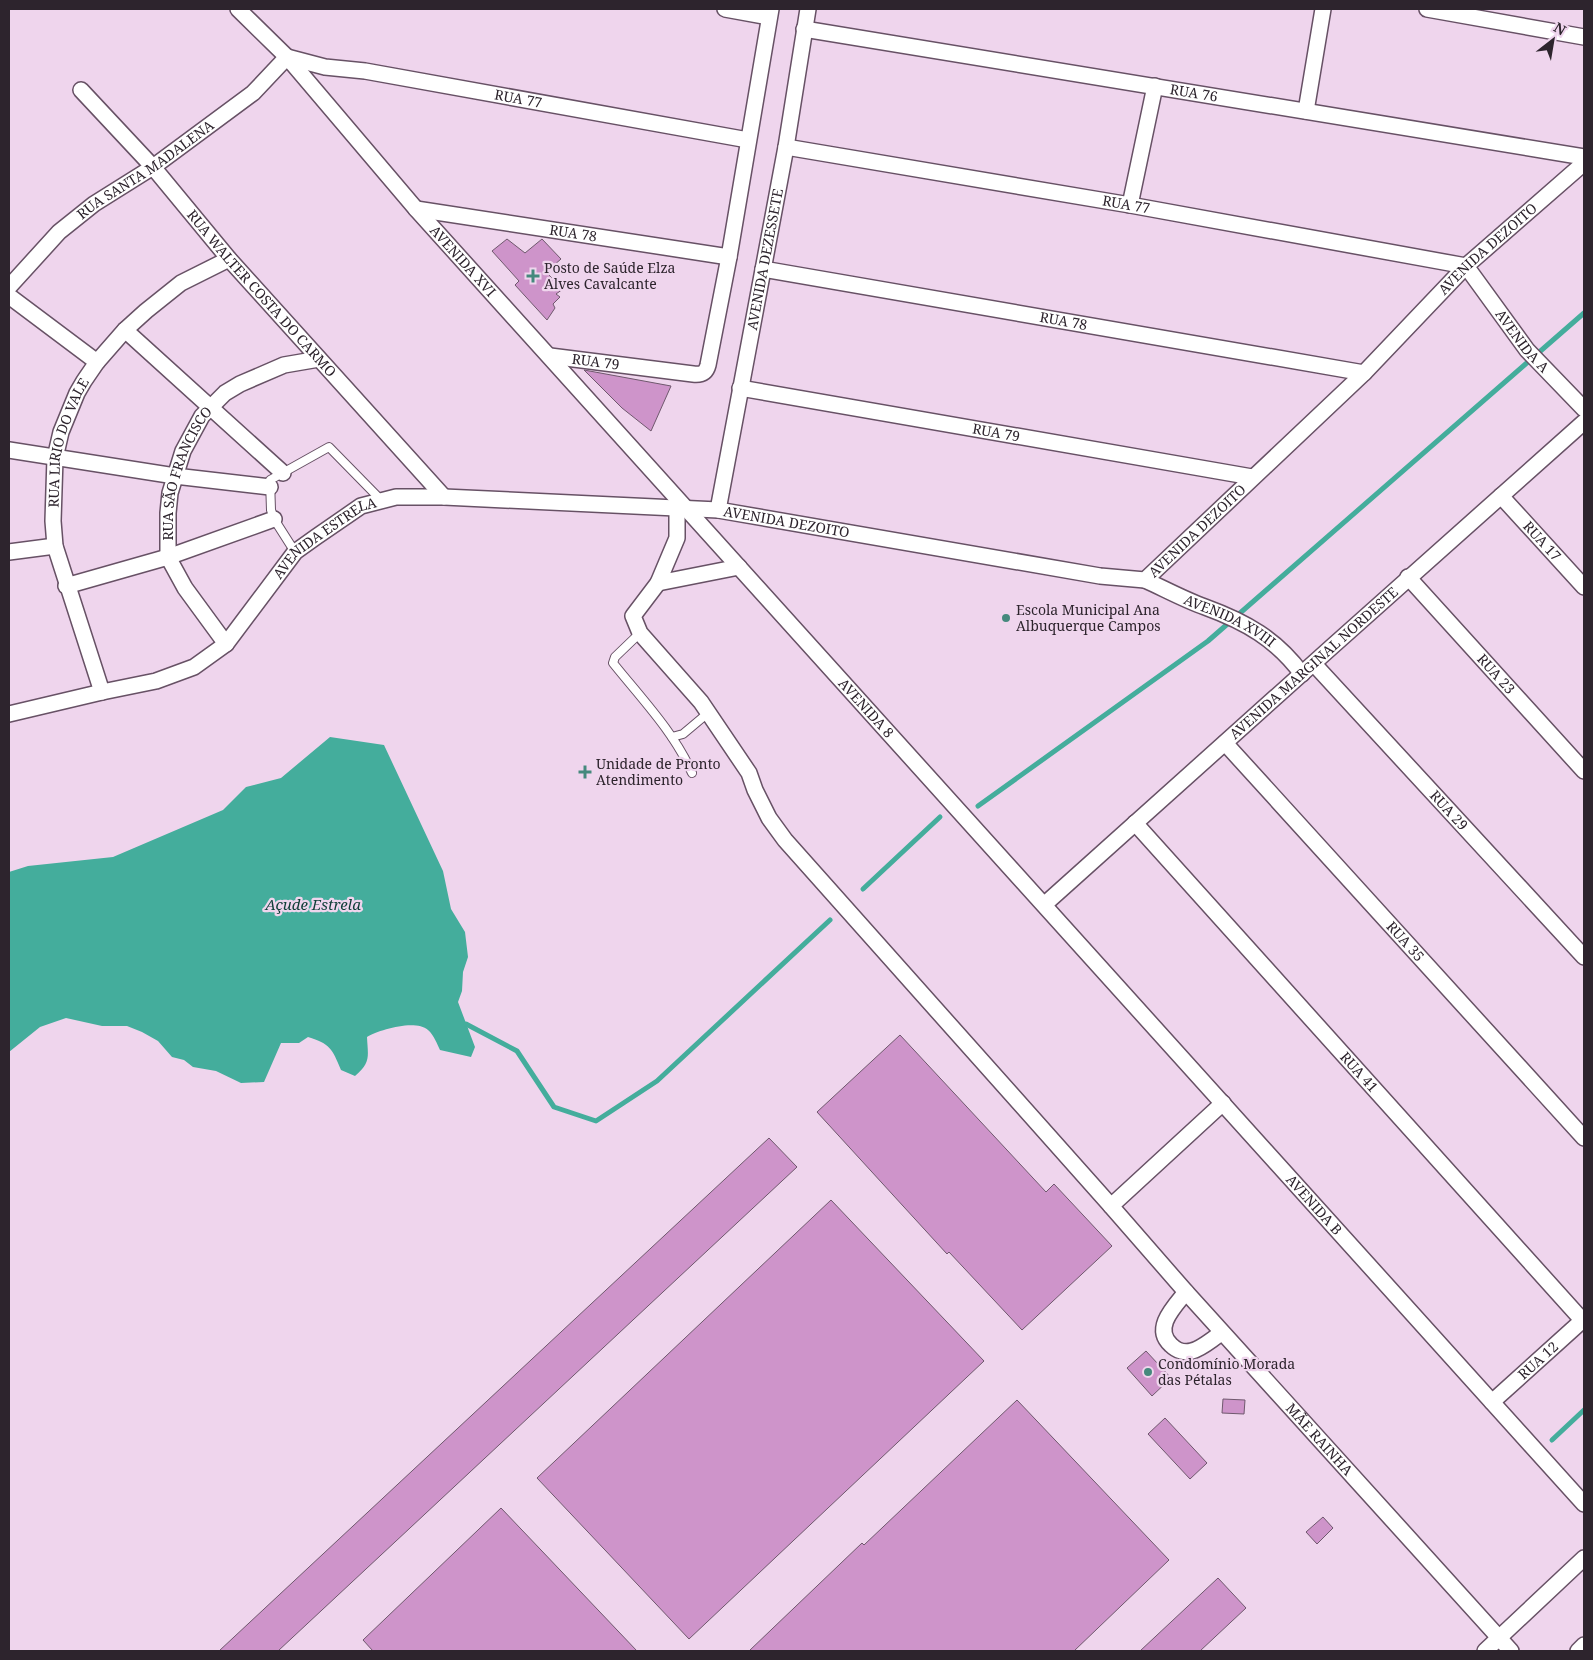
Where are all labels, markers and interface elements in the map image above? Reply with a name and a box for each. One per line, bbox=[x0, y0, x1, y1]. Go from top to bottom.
north arrow bbox=[1528, 15, 1578, 65]
text: N bbox=[1550, 17, 1570, 39]
street label: RUA 76 bbox=[1169, 79, 1219, 106]
street label: RUA 77 bbox=[493, 85, 544, 112]
street label: RUA SANTA MADALENA bbox=[73, 115, 217, 223]
street label: AVENIDA DEZESSETE bbox=[742, 187, 787, 332]
street label: RUA 77 bbox=[1101, 191, 1152, 217]
street label: AVENIDA DEZOITO bbox=[1434, 198, 1541, 298]
street label: RUA WALTER COSTA DO CARMO bbox=[183, 205, 341, 381]
street label: RUA 78 bbox=[548, 220, 599, 246]
street label: AVENIDA XVI bbox=[426, 221, 500, 300]
place label: Posto de Saúde Elza Alves Cavalcante bbox=[544, 258, 676, 293]
marker: Posto de Saúde Elza Alves Cavalcante bbox=[526, 269, 540, 283]
street label: AVENIDA A bbox=[1491, 305, 1554, 376]
street label: RUA 78 bbox=[1038, 307, 1089, 334]
street label: RUA 79 bbox=[571, 349, 621, 374]
street label: RUA LIRIO DO VALE bbox=[43, 374, 93, 508]
street label: RUA SÃO FRANCISCO bbox=[158, 402, 216, 541]
street label: RUA 79 bbox=[971, 419, 1022, 446]
street label: AVENIDA DEZOITO bbox=[1144, 480, 1250, 581]
street label: AVENIDA ESTRELA bbox=[268, 492, 379, 582]
street label: AVENIDA DEZOITO bbox=[722, 501, 851, 542]
street label: RUA 17 bbox=[1519, 517, 1566, 565]
street label: AVENIDA MARGINAL NORDESTE bbox=[1225, 582, 1402, 743]
street label: AVENIDA XVIII bbox=[1181, 590, 1280, 651]
place label: Escola Municipal Ana Albuquerque Campos bbox=[1016, 600, 1161, 635]
marker: Escola Municipal Ana Albuquerque Campos bbox=[1000, 612, 1012, 624]
street label: RUA 23 bbox=[1473, 650, 1520, 698]
street label: AVENIDA 8 bbox=[835, 674, 898, 742]
place label: Unidade de Pronto Atendimento bbox=[596, 754, 721, 789]
marker: Unidade de Pronto Atendimento bbox=[578, 765, 592, 779]
street label: RUA 29 bbox=[1426, 786, 1472, 834]
water label: Açude Estrela bbox=[264, 894, 361, 914]
street label: RUA 35 bbox=[1382, 917, 1429, 965]
street label: RUA 41 bbox=[1336, 1048, 1383, 1096]
street label: AVENIDA B bbox=[1282, 1170, 1347, 1239]
street label: RUA 12 bbox=[1514, 1337, 1562, 1383]
place label: Condomínio Morada das Pétalas bbox=[1158, 1354, 1295, 1389]
marker: Condomínio Morada das Pétalas bbox=[1142, 1366, 1154, 1378]
street label: MÃE RAINHA bbox=[1282, 1399, 1357, 1479]

